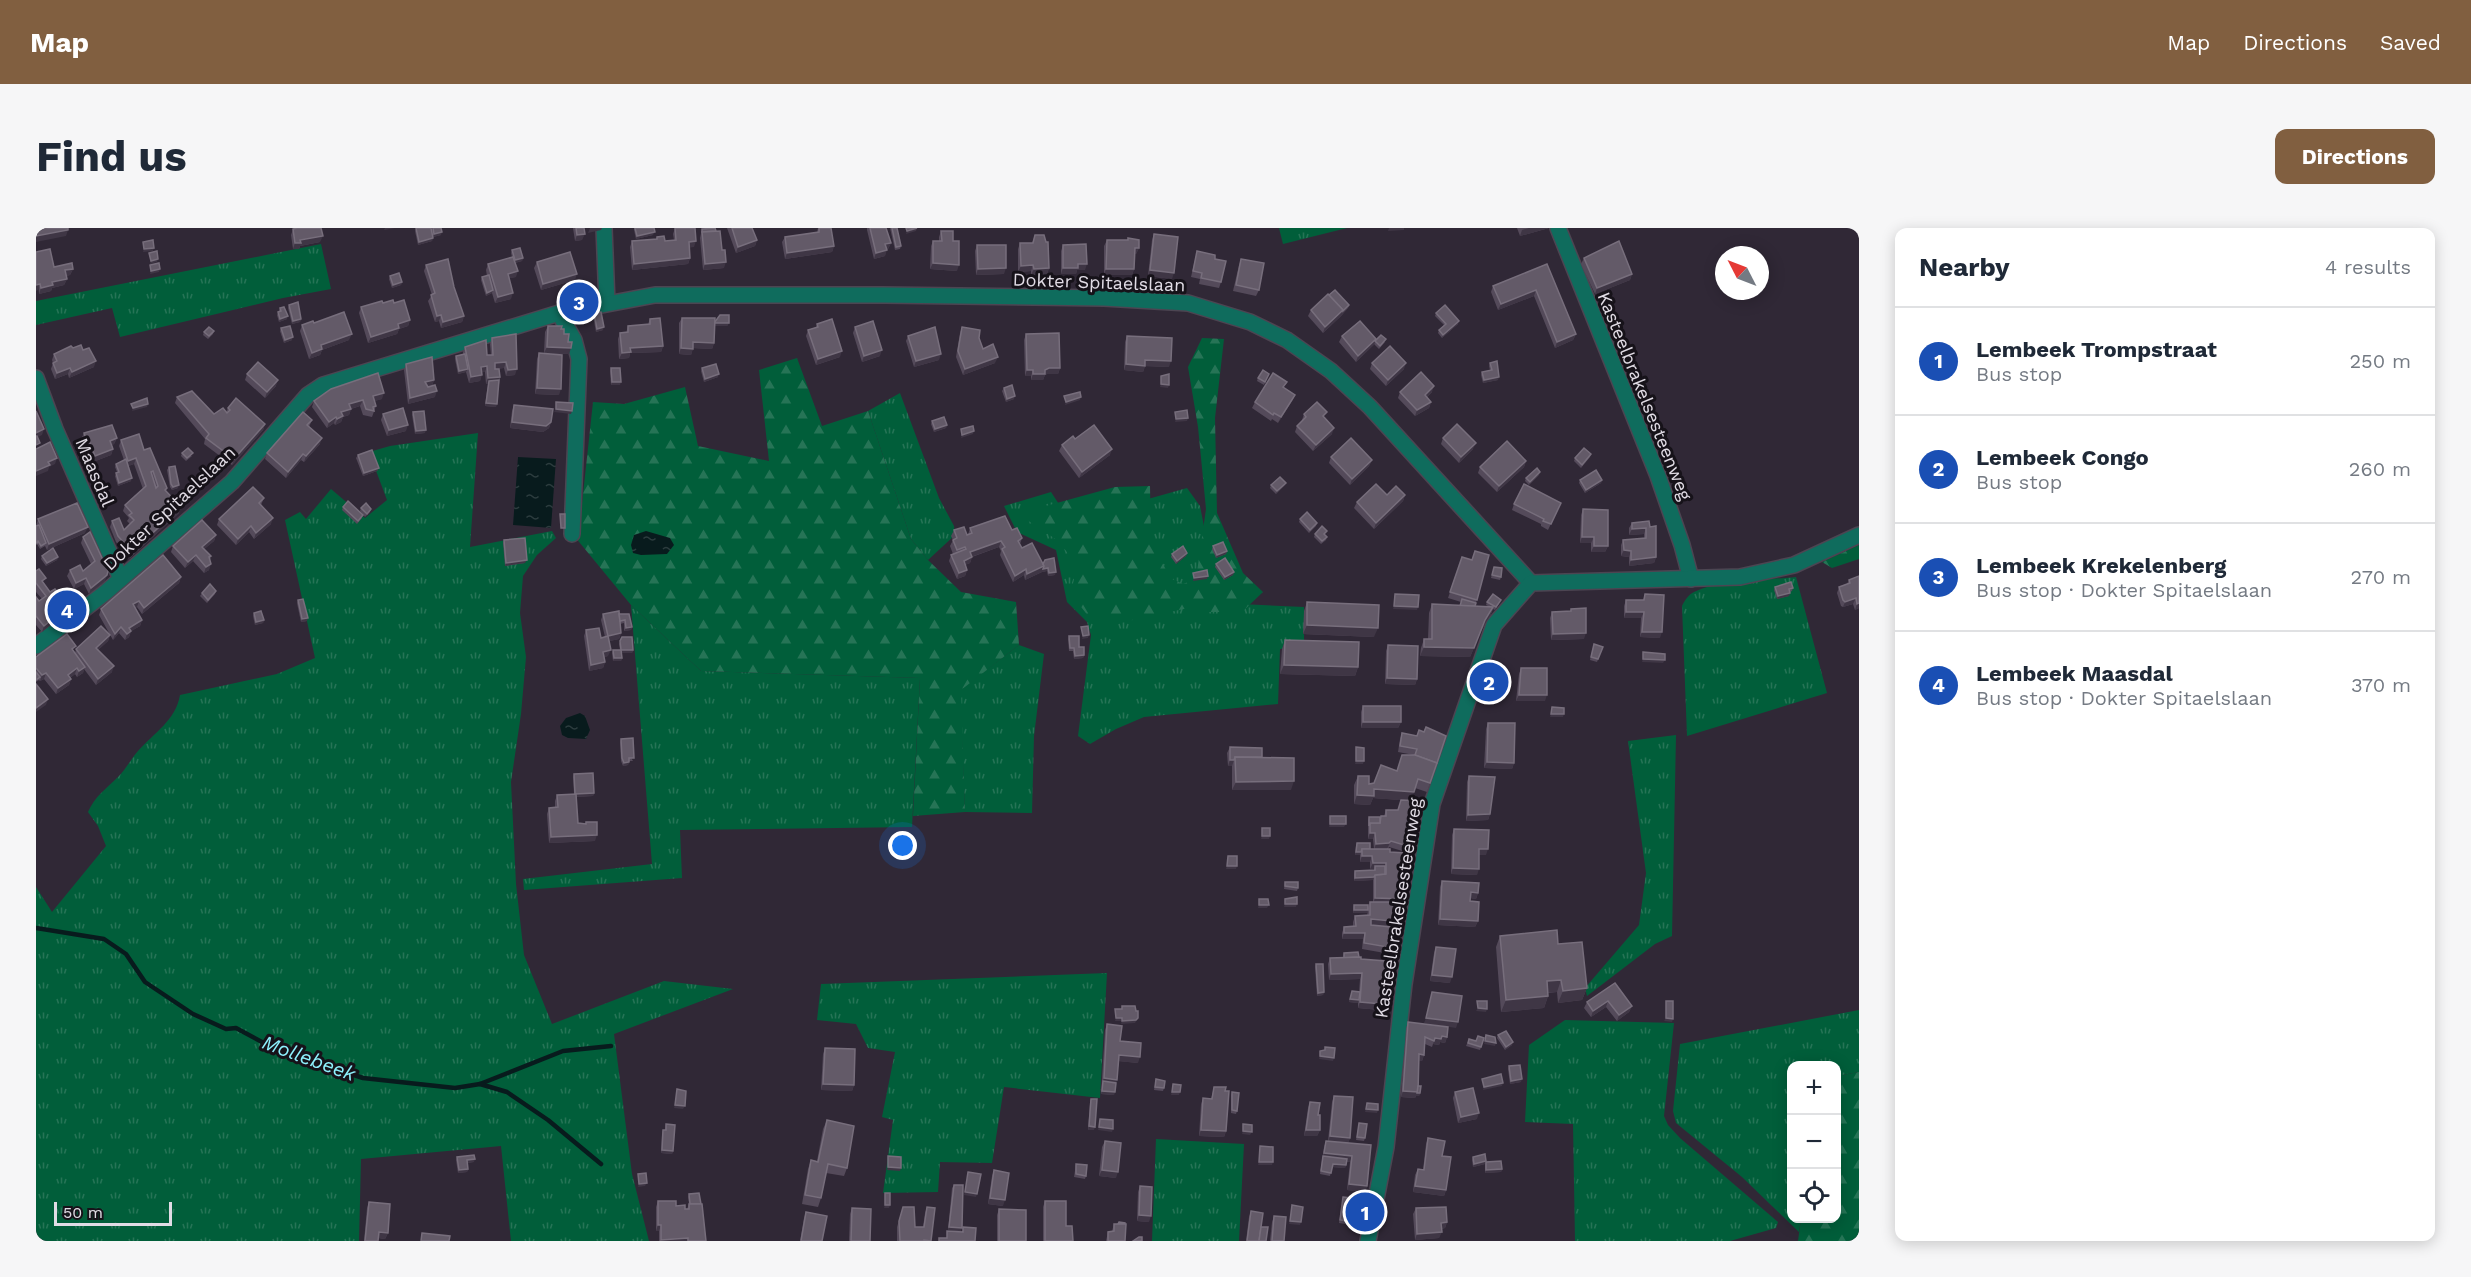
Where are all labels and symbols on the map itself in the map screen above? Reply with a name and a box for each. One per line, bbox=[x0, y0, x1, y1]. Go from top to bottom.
north arrow bbox=[1715, 246, 1769, 300]
street label: Dokter Spitaelslaan bbox=[1012, 268, 1186, 296]
pin: 3 bbox=[560, 280, 598, 325]
street label: Kasteelbrakelsesteenweg bbox=[1594, 289, 1697, 504]
street label: Maasdal bbox=[71, 435, 119, 510]
street label: Dokter Spitaelslaan bbox=[99, 441, 239, 575]
pin: 4 bbox=[48, 588, 87, 632]
pin: 2 bbox=[1470, 660, 1508, 704]
street label: Kasteelbrakelsesteenweg bbox=[1370, 796, 1426, 1020]
your location bbox=[888, 831, 917, 860]
water label: Mollebeek bbox=[259, 1030, 360, 1086]
pin: 1 bbox=[1346, 1190, 1384, 1234]
scale bar bbox=[54, 1199, 172, 1226]

